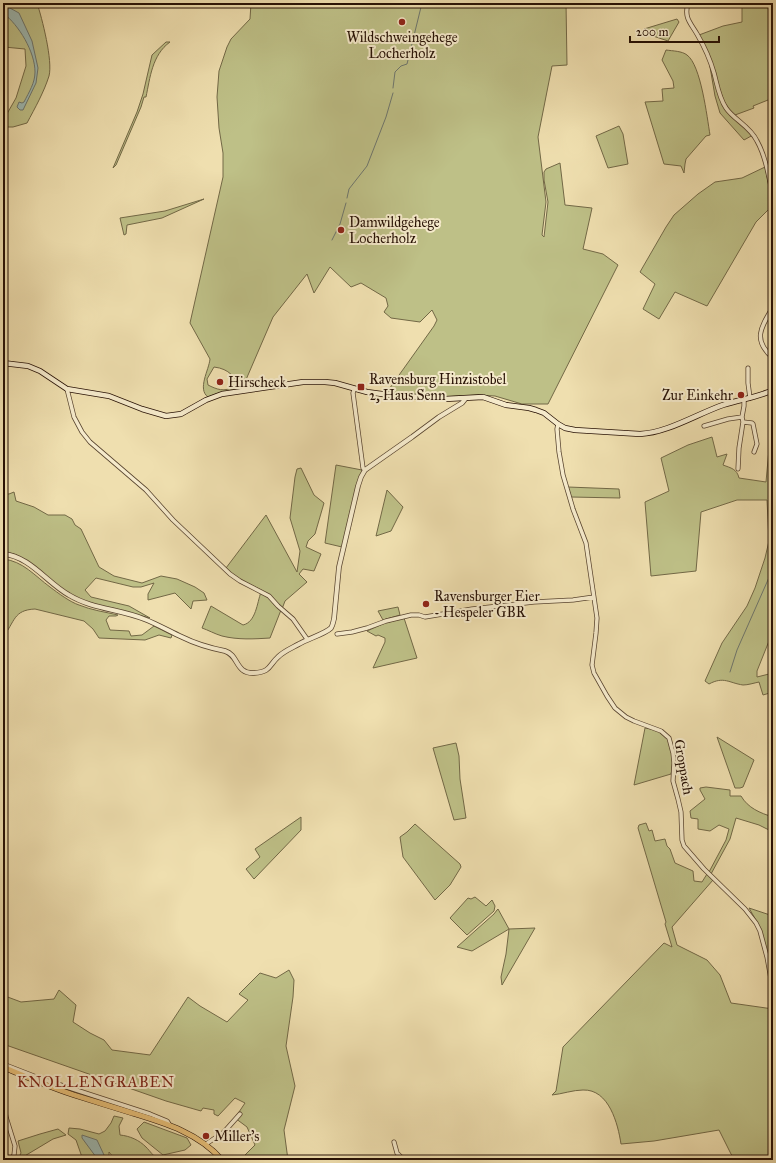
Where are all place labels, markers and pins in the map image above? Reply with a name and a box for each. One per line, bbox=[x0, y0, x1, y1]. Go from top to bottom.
marker: Wildschweingehege Locherholz bbox=[397, 17, 407, 27]
place label: Wildschweingehege Locherholz bbox=[346, 29, 458, 62]
place label: Damwildgehege Locherholz bbox=[349, 214, 440, 247]
marker: Damwildgehege Locherholz bbox=[336, 225, 346, 235]
place label: Ravensburg Hinzistobel 2, Haus Senn bbox=[369, 371, 506, 404]
place label: Hirscheck bbox=[228, 374, 287, 391]
marker: Hirscheck bbox=[215, 377, 225, 387]
marker: Ravensburg Hinzistobel 2, Haus Senn bbox=[356, 382, 366, 392]
place label: Zur Einkehr bbox=[662, 387, 734, 404]
marker: Zur Einkehr bbox=[736, 390, 746, 400]
place label: Ravensburger Eier - Hespeler GBR bbox=[434, 588, 540, 621]
marker: Ravensburger Eier - Hespeler GBR bbox=[421, 599, 431, 609]
place label: Miller's bbox=[214, 1128, 259, 1145]
marker: Miller's bbox=[201, 1131, 211, 1141]

